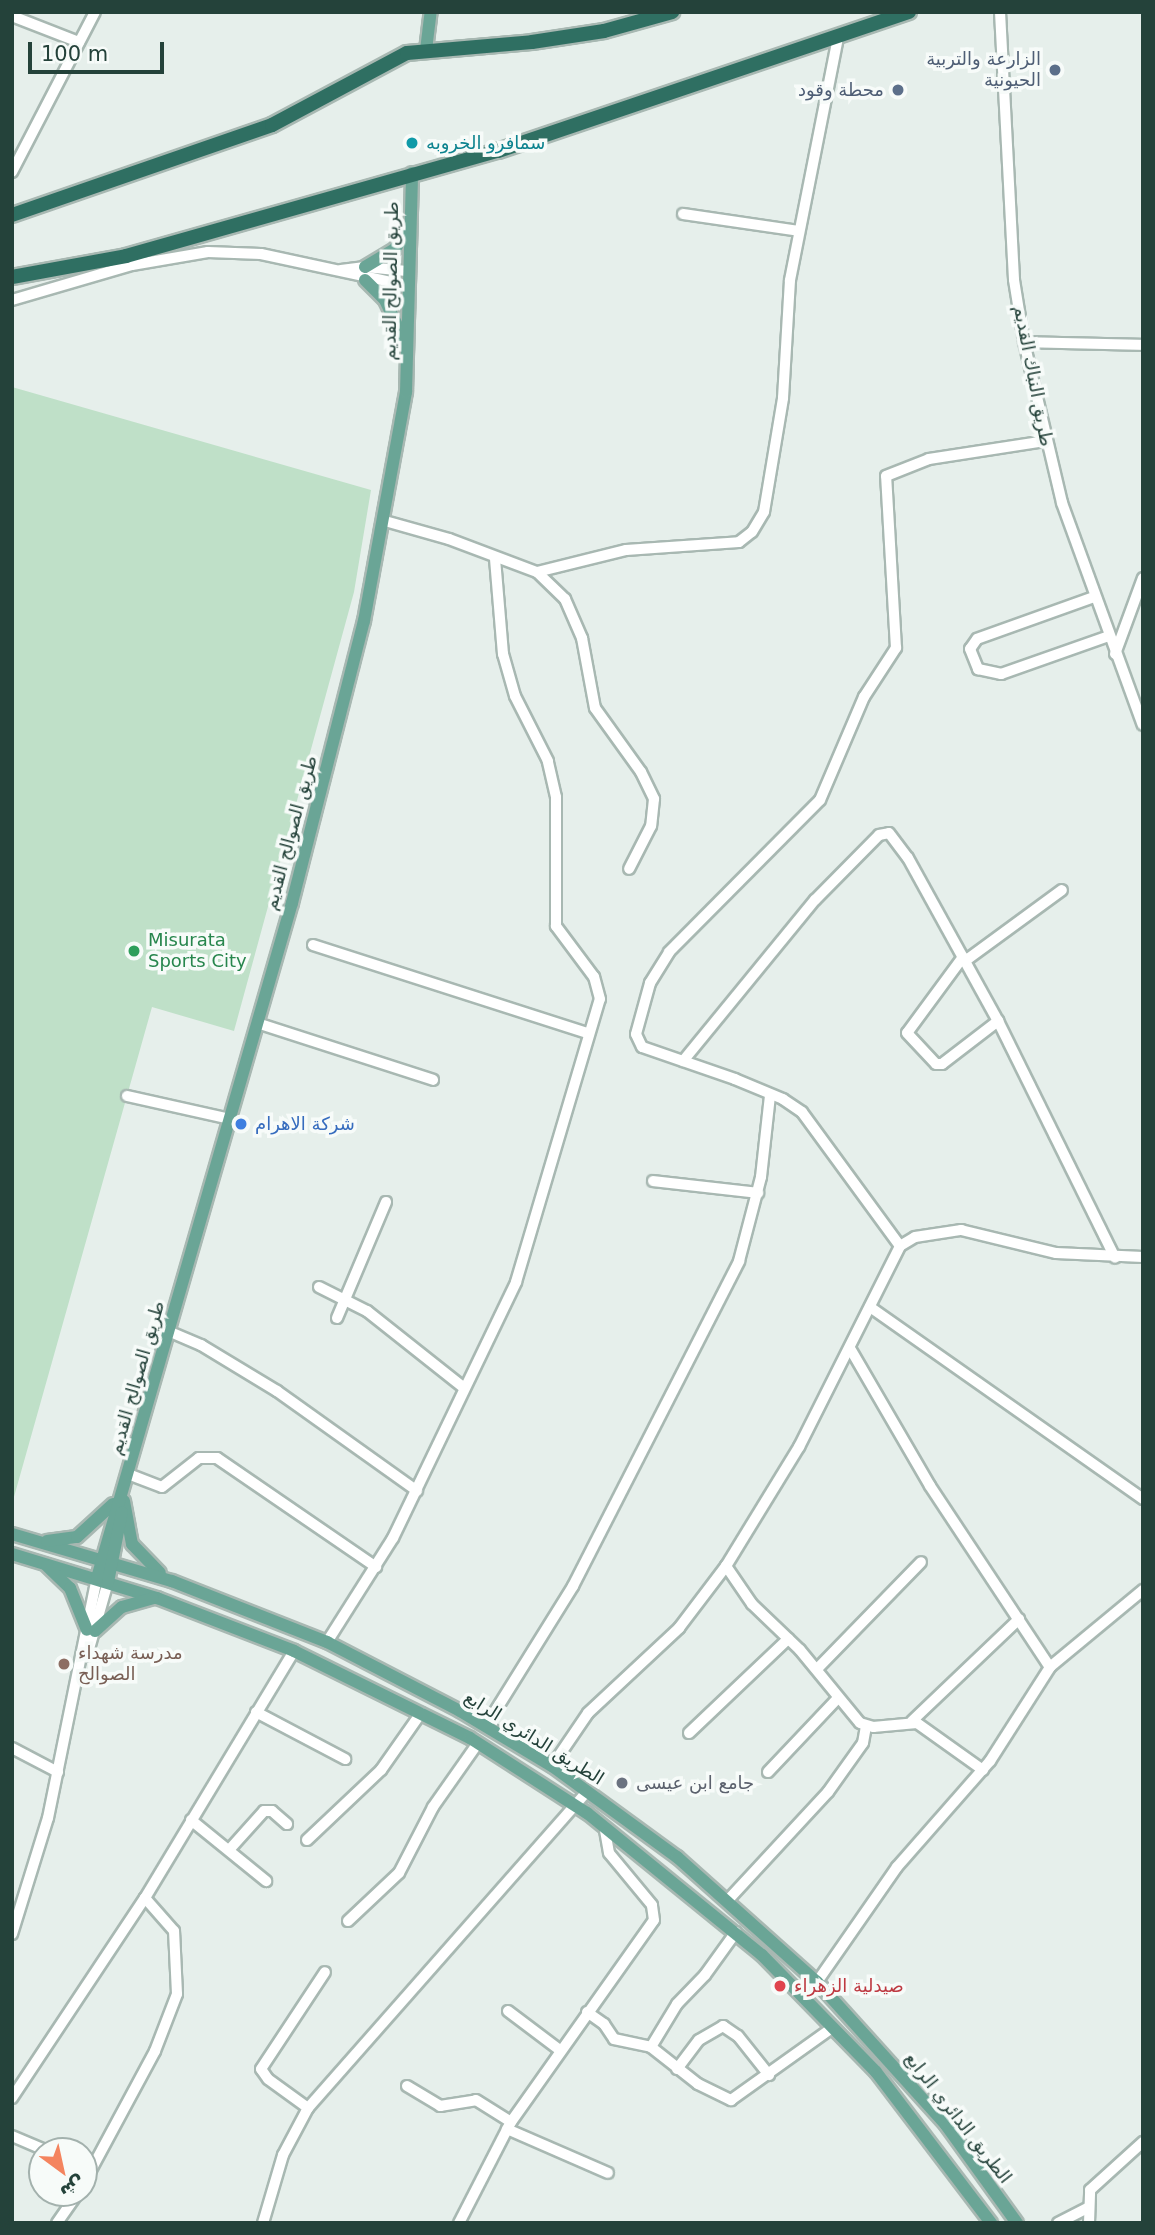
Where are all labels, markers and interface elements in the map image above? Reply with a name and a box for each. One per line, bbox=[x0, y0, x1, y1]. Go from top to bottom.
scale bar bbox=[32, 28, 168, 72]
text: 100 m bbox=[41, 42, 108, 66]
place label: الزارعة والتربية الحيونية bbox=[926, 49, 1041, 92]
marker: الزارعة والتربية الحيونية bbox=[1047, 62, 1063, 78]
place label: محطة وقود bbox=[798, 79, 884, 101]
marker: محطة وقود bbox=[890, 82, 906, 98]
place label: سمافرو الخروبه bbox=[426, 132, 545, 154]
marker: سمافرو الخروبه bbox=[404, 135, 420, 151]
street label: طريق الصوالح القديم bbox=[379, 201, 403, 361]
street label: طريق النباك القديم bbox=[1009, 304, 1057, 448]
street label: طريق الصوالح القديم bbox=[260, 753, 322, 913]
place label: Misurata Sports City bbox=[148, 930, 247, 972]
marker: Misurata Sports City bbox=[126, 943, 142, 959]
place label: شركة الاهرام bbox=[255, 1113, 355, 1135]
marker: شركة الاهرام bbox=[233, 1116, 249, 1132]
street label: طريق الصوالح القديم bbox=[105, 1298, 169, 1458]
place label: مدرسة شهداء الصوالح bbox=[78, 1643, 183, 1686]
marker: مدرسة شهداء الصوالح bbox=[56, 1656, 72, 1672]
street label: الطريق الدائري الرابع bbox=[460, 1686, 608, 1790]
place label: جامع ابن عيسى bbox=[636, 1772, 754, 1794]
marker: جامع ابن عيسى bbox=[614, 1775, 630, 1791]
place label: صيدلية الزهراء bbox=[794, 1975, 904, 1997]
marker: صيدلية الزهراء bbox=[772, 1978, 788, 1994]
street label: الطريق الدائري الرابع bbox=[900, 2048, 1016, 2188]
north arrow bbox=[28, 2137, 98, 2207]
text: ش bbox=[56, 2172, 90, 2204]

